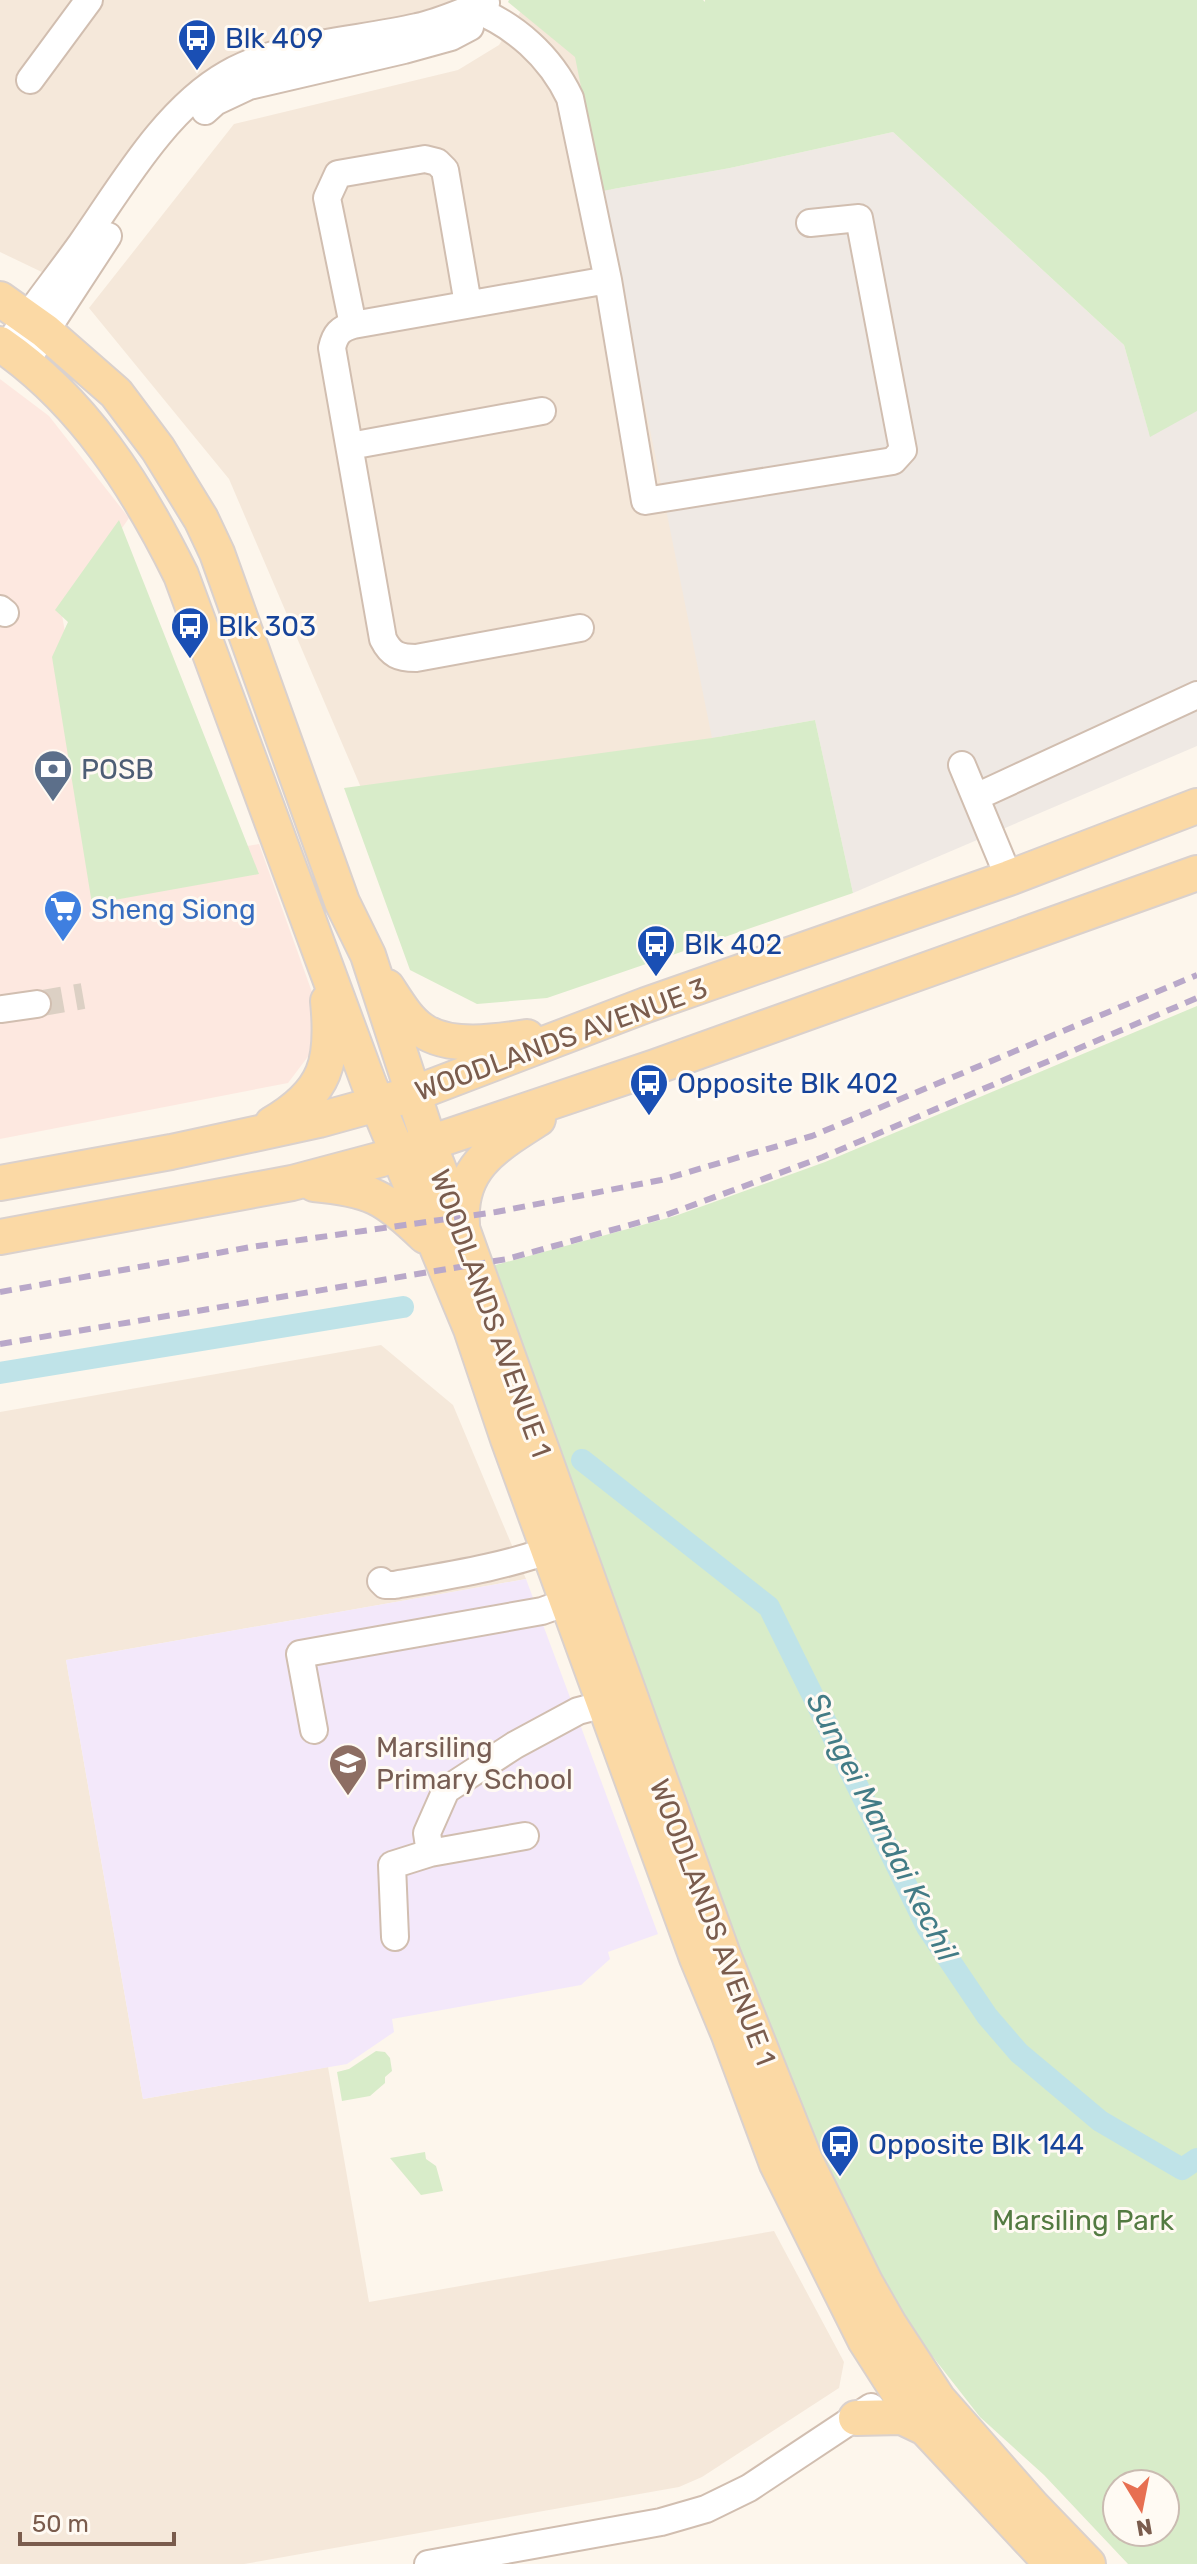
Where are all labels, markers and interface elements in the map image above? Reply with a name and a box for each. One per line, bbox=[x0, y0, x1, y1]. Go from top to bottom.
bus stop icon: Blk 409 bbox=[176, 17, 218, 72]
place label: Blk 409 bbox=[225, 22, 323, 55]
bus stop icon: Blk 303 bbox=[169, 605, 211, 660]
place label: Blk 303 bbox=[218, 610, 316, 643]
bank icon: POSB bbox=[32, 748, 74, 803]
place label: POSB bbox=[81, 753, 154, 786]
supermarket icon: Sheng Siong bbox=[42, 888, 84, 943]
place label: Sheng Siong bbox=[91, 893, 256, 926]
bus stop icon: Blk 402 bbox=[635, 923, 677, 978]
place label: Blk 402 bbox=[684, 928, 782, 961]
street label: WOODLANDS AVENUE 3 bbox=[411, 971, 712, 1108]
bus stop icon: Opposite Blk 402 bbox=[628, 1062, 670, 1117]
place label: Opposite Blk 402 bbox=[677, 1067, 898, 1100]
street label: WOODLANDS AVENUE 1 bbox=[423, 1165, 558, 1462]
water label: Sungei Mandai Kechil bbox=[799, 1687, 966, 1968]
place label: Marsiling Primary School bbox=[376, 1731, 573, 1796]
school or university icon: Marsiling Primary School bbox=[327, 1742, 369, 1797]
street label: WOODLANDS AVENUE 1 bbox=[643, 1774, 782, 2070]
bus stop icon: Opposite Blk 144 bbox=[819, 2123, 861, 2178]
place label: Opposite Blk 144 bbox=[868, 2128, 1084, 2161]
park label: Marsiling Park bbox=[992, 2204, 1174, 2237]
north arrow bbox=[1101, 2468, 1181, 2548]
scale bar bbox=[20, 2496, 174, 2546]
text: 50 m bbox=[32, 2510, 89, 2538]
text: N bbox=[1134, 2513, 1155, 2542]

